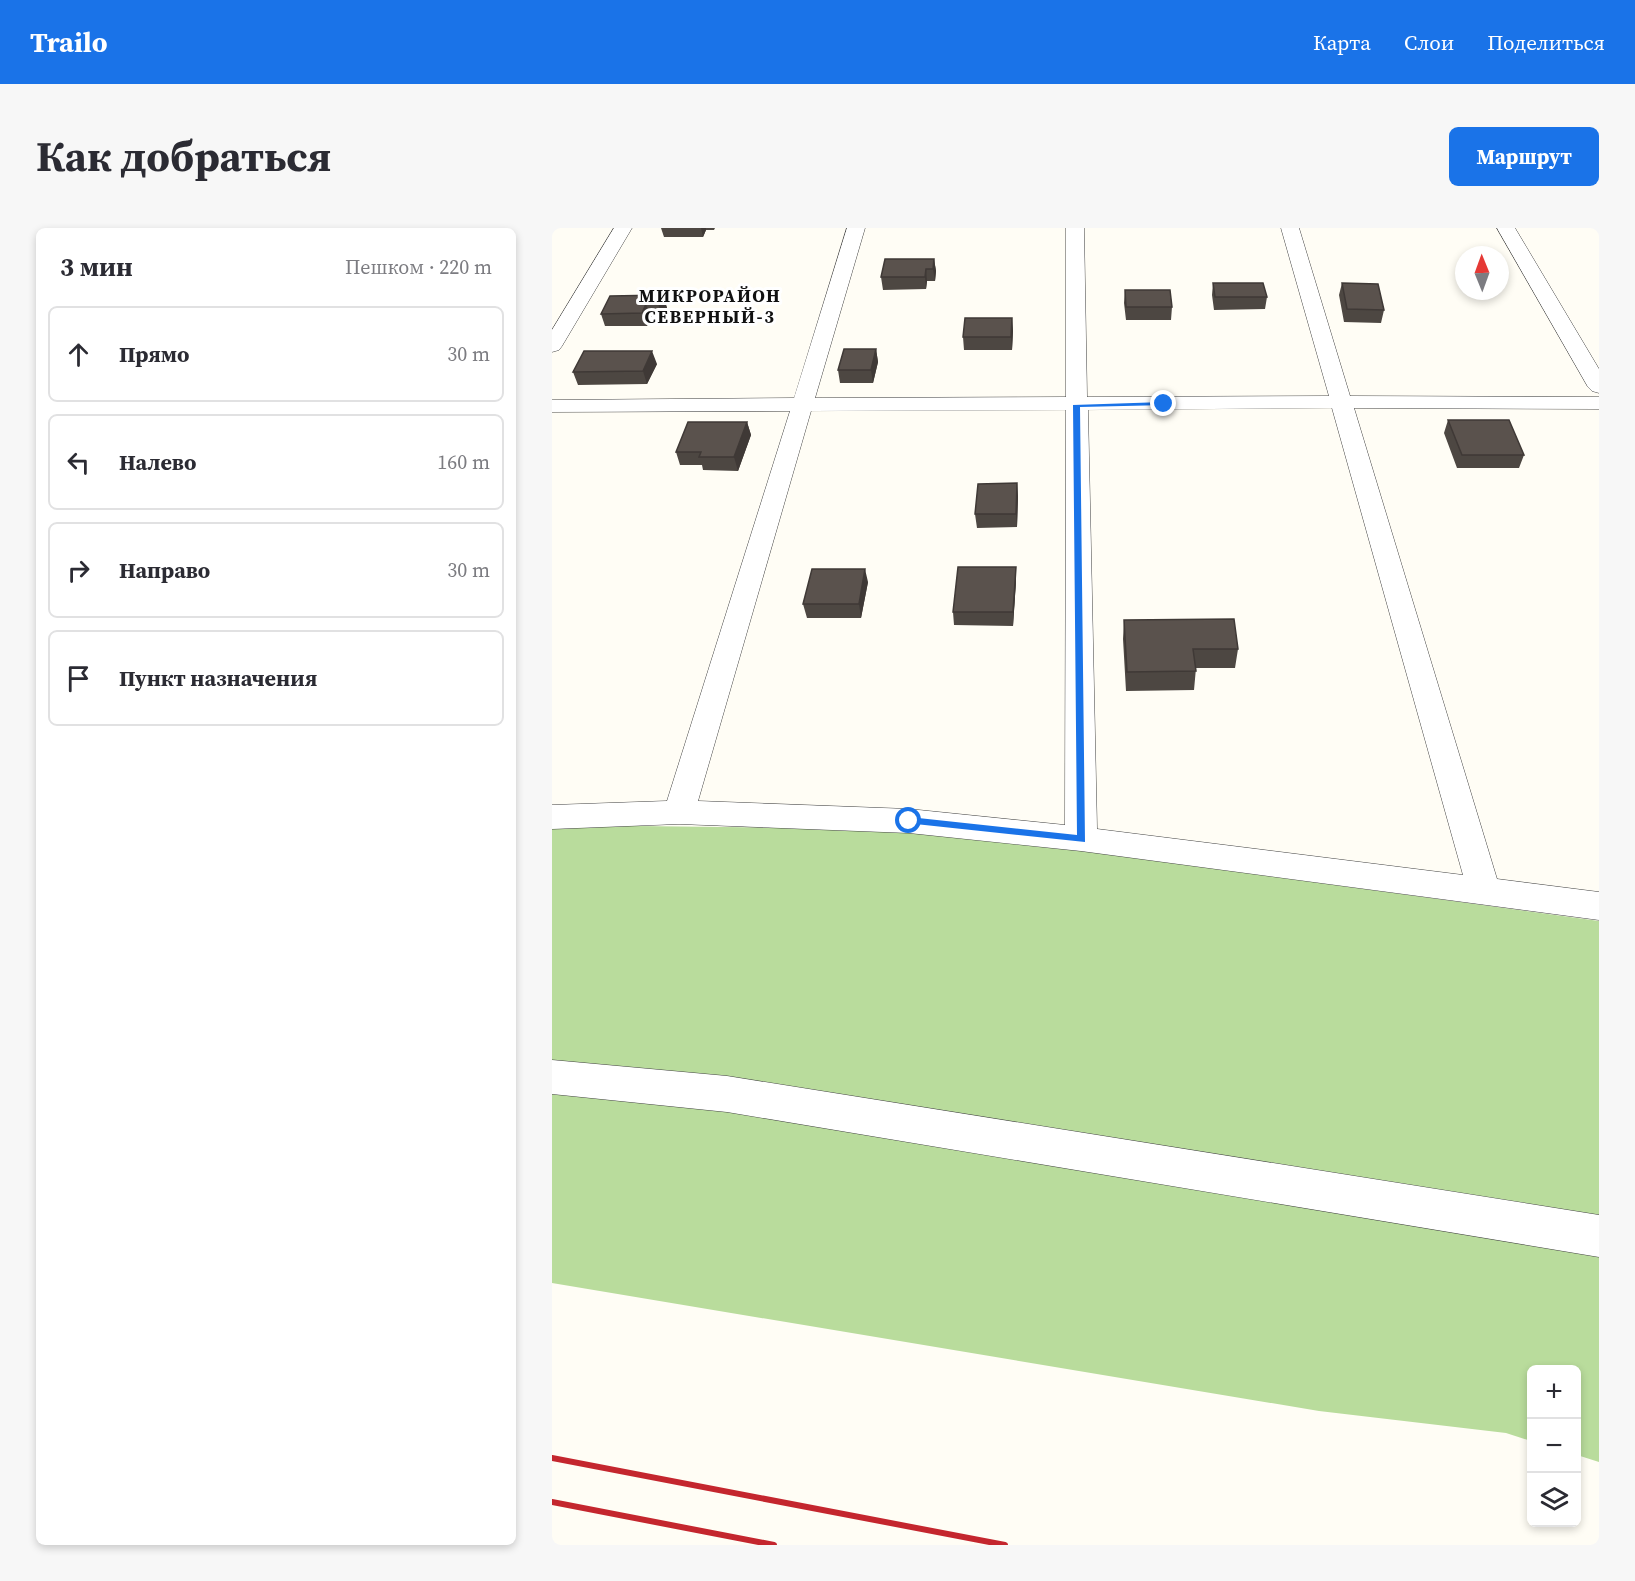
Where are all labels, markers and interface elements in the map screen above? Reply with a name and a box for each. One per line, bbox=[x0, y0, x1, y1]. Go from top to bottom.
text: Trailo bbox=[30, 23, 108, 61]
text: Карта bbox=[1313, 28, 1371, 57]
text: Слои bbox=[1404, 28, 1454, 57]
text: Поделиться bbox=[1487, 28, 1605, 57]
text: Как добраться bbox=[36, 127, 331, 185]
button: Маршрут bbox=[1449, 127, 1599, 186]
north arrow bbox=[1455, 246, 1509, 300]
text: 3 мин bbox=[60, 249, 133, 285]
text: Пешком · 220 m bbox=[345, 253, 492, 281]
district label: МИКРОРАЙОН СЕВЕРНЫЙ-3 bbox=[639, 283, 781, 329]
icon: ahead bbox=[62, 338, 95, 371]
text: Прямо bbox=[119, 339, 189, 369]
text: 30 m bbox=[447, 340, 490, 368]
route end bbox=[1150, 390, 1176, 416]
icon: left bbox=[62, 446, 95, 479]
text: Налево bbox=[119, 447, 196, 477]
text: 160 m bbox=[437, 448, 490, 476]
icon: right bbox=[62, 554, 95, 587]
text: Направо bbox=[119, 555, 210, 585]
text: 30 m bbox=[447, 556, 490, 584]
icon: arrive bbox=[62, 662, 95, 695]
text: Пункт назначения bbox=[119, 663, 317, 693]
route start bbox=[895, 807, 921, 833]
map controls bbox=[1527, 1365, 1581, 1527]
button: + bbox=[1527, 1365, 1581, 1419]
button: − bbox=[1527, 1419, 1581, 1473]
button: layers bbox=[1527, 1473, 1581, 1527]

